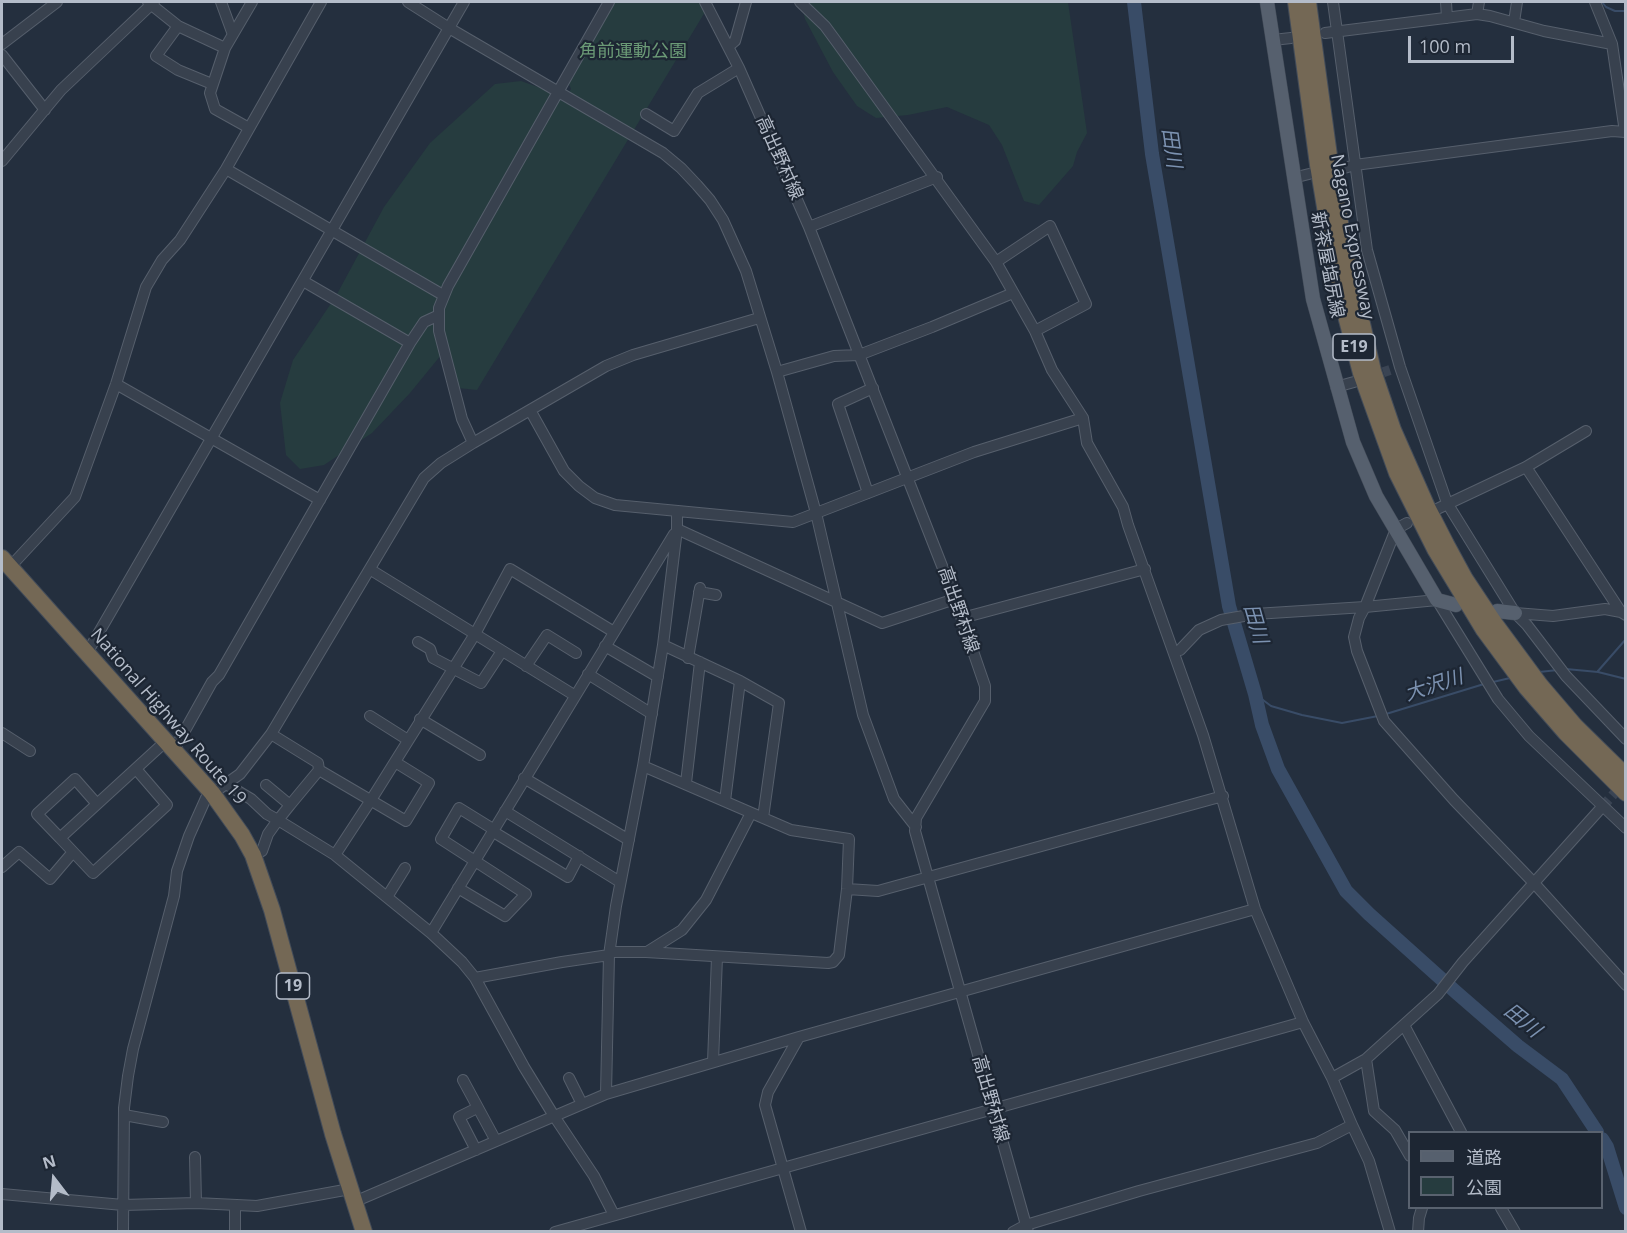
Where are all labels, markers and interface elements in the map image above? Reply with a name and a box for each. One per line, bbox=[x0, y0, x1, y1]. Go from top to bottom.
scale bar bbox=[1411, 24, 1518, 62]
text: 100 m bbox=[1419, 34, 1471, 58]
park label: 角前運動公園 bbox=[579, 41, 687, 63]
street label: 高出野村線 bbox=[751, 112, 807, 204]
water label: 田川 bbox=[1156, 127, 1186, 169]
street label: Nagano Expressway bbox=[1325, 153, 1379, 321]
street label: 新茶屋塩尻線 bbox=[1306, 210, 1348, 320]
road number: E19 bbox=[1333, 334, 1375, 360]
street label: 高出野村線 bbox=[933, 564, 983, 656]
water label: 田川 bbox=[1238, 601, 1272, 647]
street label: National Highway Route 19 bbox=[86, 624, 250, 810]
water label: 大沢川 bbox=[1402, 665, 1466, 707]
road number: 19 bbox=[276, 973, 310, 999]
water label: 田川 bbox=[1499, 999, 1545, 1043]
street label: 高出野村線 bbox=[967, 1053, 1013, 1145]
legend bbox=[1408, 1131, 1603, 1209]
text: 道路 bbox=[1466, 1145, 1502, 1169]
north arrow bbox=[24, 1149, 84, 1209]
text: N bbox=[40, 1149, 58, 1174]
text: 公園 bbox=[1466, 1175, 1502, 1199]

